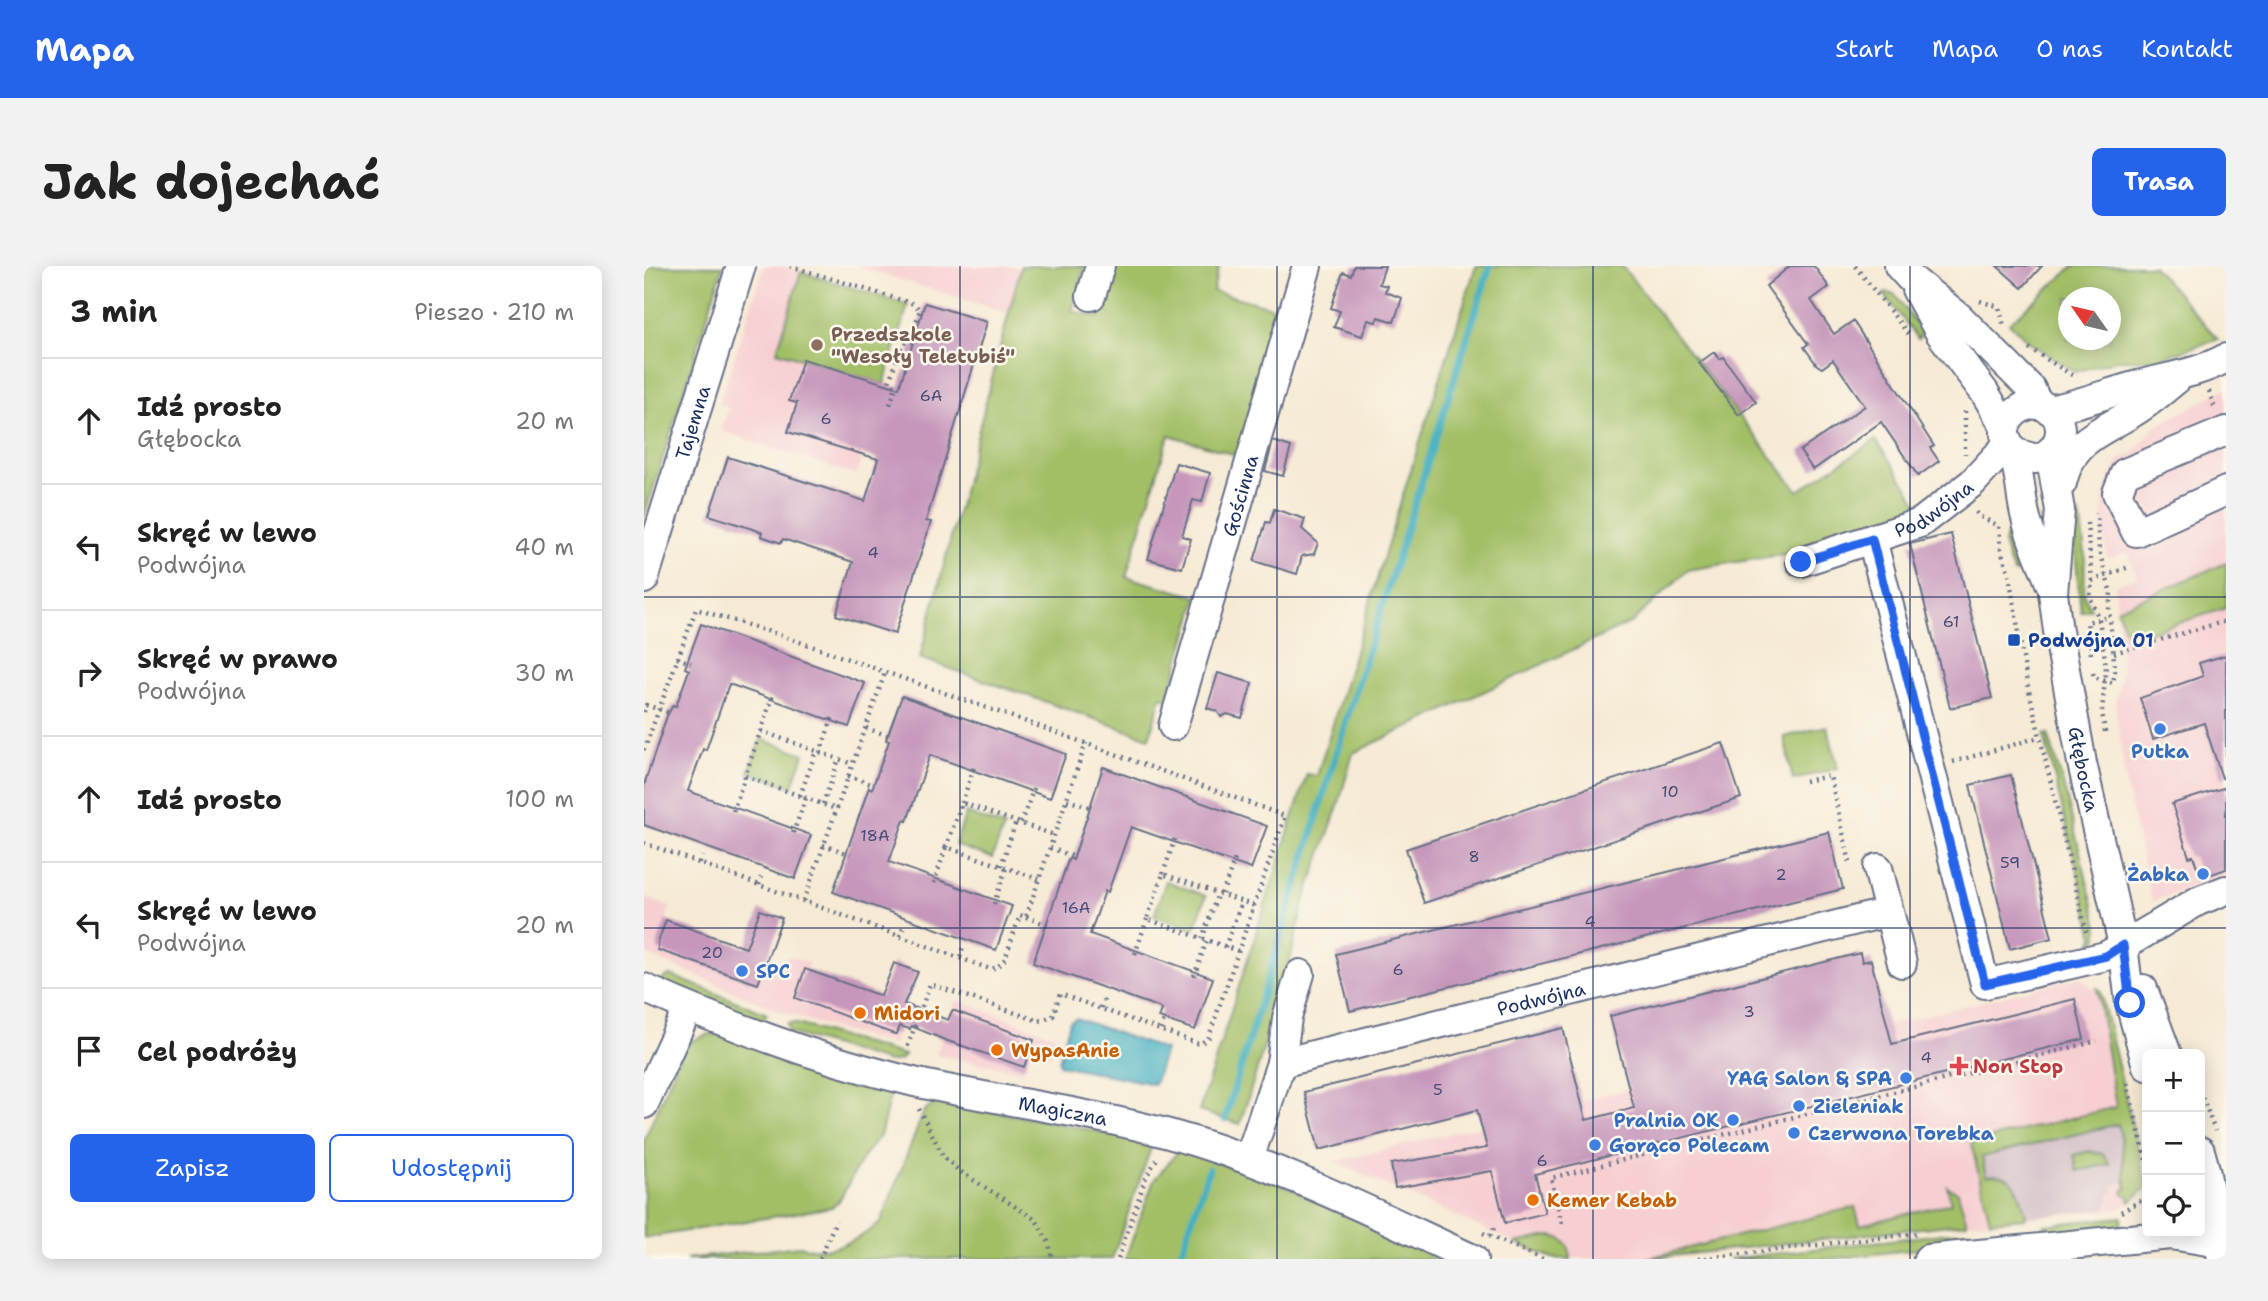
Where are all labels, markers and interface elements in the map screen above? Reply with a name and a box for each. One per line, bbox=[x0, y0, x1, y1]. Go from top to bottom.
text: Mapa bbox=[35, 27, 134, 72]
text: Start bbox=[1835, 33, 1894, 65]
text: Mapa bbox=[1932, 33, 1998, 65]
text: O nas bbox=[2036, 33, 2103, 65]
text: Kontakt bbox=[2141, 33, 2233, 65]
button: Trasa bbox=[2092, 148, 2226, 216]
text: Jak dojechać bbox=[42, 149, 381, 215]
north arrow bbox=[2058, 287, 2121, 350]
text: 3 min bbox=[70, 291, 157, 332]
text: Pieszo · 210 m bbox=[414, 297, 574, 327]
place label: Przedszkole "Wesoły Teletubiś" bbox=[831, 322, 1015, 369]
marker: Przedszkole "Wesoły Teletubiś" bbox=[809, 337, 825, 353]
street label: Tajemna bbox=[670, 382, 716, 463]
house number: 6A bbox=[920, 385, 942, 406]
text: Idź prosto bbox=[137, 389, 282, 424]
icon: ahead bbox=[70, 402, 108, 440]
text: 20 m bbox=[515, 406, 574, 436]
house number: 6 bbox=[820, 408, 832, 429]
text: Głębocka bbox=[137, 424, 241, 454]
street label: Gościnna bbox=[1217, 452, 1264, 540]
street label: Podwójna bbox=[1891, 475, 1979, 544]
text: Skręć w lewo bbox=[137, 515, 317, 550]
icon: left bbox=[70, 528, 108, 566]
text: 40 m bbox=[514, 532, 574, 562]
house number: 4 bbox=[867, 542, 879, 563]
route end bbox=[1785, 546, 1816, 577]
text: Podwójna bbox=[137, 550, 246, 580]
house number: 61 bbox=[1943, 611, 1959, 632]
place label: Podwójna 01 bbox=[2028, 628, 2154, 653]
marker: Podwójna 01 bbox=[2006, 632, 2022, 648]
text: Skręć w prawo bbox=[137, 641, 338, 676]
icon: right bbox=[70, 654, 108, 692]
text: 30 m bbox=[515, 658, 574, 688]
text: Podwójna bbox=[137, 676, 246, 706]
marker: Putka bbox=[2152, 721, 2168, 737]
street label: Głębocka bbox=[2063, 725, 2105, 814]
place label: Putka bbox=[2131, 739, 2189, 764]
icon: ahead bbox=[70, 780, 108, 818]
house number: 10 bbox=[1661, 781, 1679, 802]
text: Idź prosto bbox=[137, 782, 282, 817]
text: 100 m bbox=[505, 784, 574, 814]
house number: 18A bbox=[860, 825, 890, 846]
house number: 8 bbox=[1468, 846, 1480, 867]
house number: 59 bbox=[2000, 852, 2020, 873]
place label: Żabka bbox=[2127, 862, 2189, 887]
house number: 2 bbox=[1775, 864, 1787, 885]
marker: Żabka bbox=[2195, 866, 2211, 882]
text: Skręć w lewo bbox=[137, 893, 317, 928]
house number: 16A bbox=[1062, 897, 1090, 918]
icon: left bbox=[70, 906, 108, 944]
text: 20 m bbox=[515, 910, 574, 940]
house number: 4 bbox=[1584, 911, 1596, 932]
text: Podwójna bbox=[137, 928, 246, 958]
house number: 20 bbox=[701, 942, 723, 963]
place label: SPC bbox=[756, 959, 790, 984]
house number: 6 bbox=[1392, 959, 1404, 980]
marker: SPC bbox=[734, 963, 750, 979]
street label: Podwójna bbox=[1495, 976, 1588, 1022]
route start bbox=[2114, 987, 2145, 1018]
place label: Midori bbox=[874, 1001, 940, 1026]
house number: 3 bbox=[1743, 1001, 1755, 1022]
marker: Midori bbox=[852, 1005, 868, 1021]
icon: arrive bbox=[70, 1032, 108, 1070]
text: Cel podróży bbox=[137, 1034, 297, 1069]
place label: WypasAnie bbox=[1011, 1038, 1120, 1063]
marker: WypasAnie bbox=[989, 1042, 1005, 1058]
house number: 4 bbox=[1920, 1047, 1932, 1068]
map controls bbox=[2142, 1049, 2205, 1238]
button: + bbox=[2142, 1049, 2205, 1112]
place label: Non Stop bbox=[1973, 1054, 2063, 1079]
marker: Non Stop bbox=[1951, 1058, 1967, 1074]
place label: YAG Salon & SPA bbox=[1727, 1066, 1892, 1091]
marker: YAG Salon & SPA bbox=[1898, 1070, 1914, 1086]
house number: 5 bbox=[1433, 1079, 1443, 1100]
street label: Magiczna bbox=[1016, 1091, 1110, 1132]
place label: Zieleniak bbox=[1813, 1094, 1904, 1119]
marker: Zieleniak bbox=[1791, 1098, 1807, 1114]
place label: Pralnia OK bbox=[1614, 1108, 1719, 1133]
marker: Pralnia OK bbox=[1725, 1112, 1741, 1128]
button: − bbox=[2142, 1112, 2205, 1175]
place label: Czerwona Torebka bbox=[1808, 1121, 1994, 1146]
marker: Czerwona Torebka bbox=[1786, 1125, 1802, 1141]
place label: Gorąco Polecam bbox=[1609, 1133, 1769, 1158]
button: Zapisz bbox=[70, 1134, 315, 1202]
button: Udostępnij bbox=[329, 1134, 574, 1202]
marker: Gorąco Polecam bbox=[1587, 1137, 1603, 1153]
house number: 6 bbox=[1536, 1150, 1548, 1171]
button: locate bbox=[2142, 1175, 2205, 1238]
place label: Kemer Kebab bbox=[1547, 1188, 1677, 1213]
marker: Kemer Kebab bbox=[1525, 1192, 1541, 1208]

